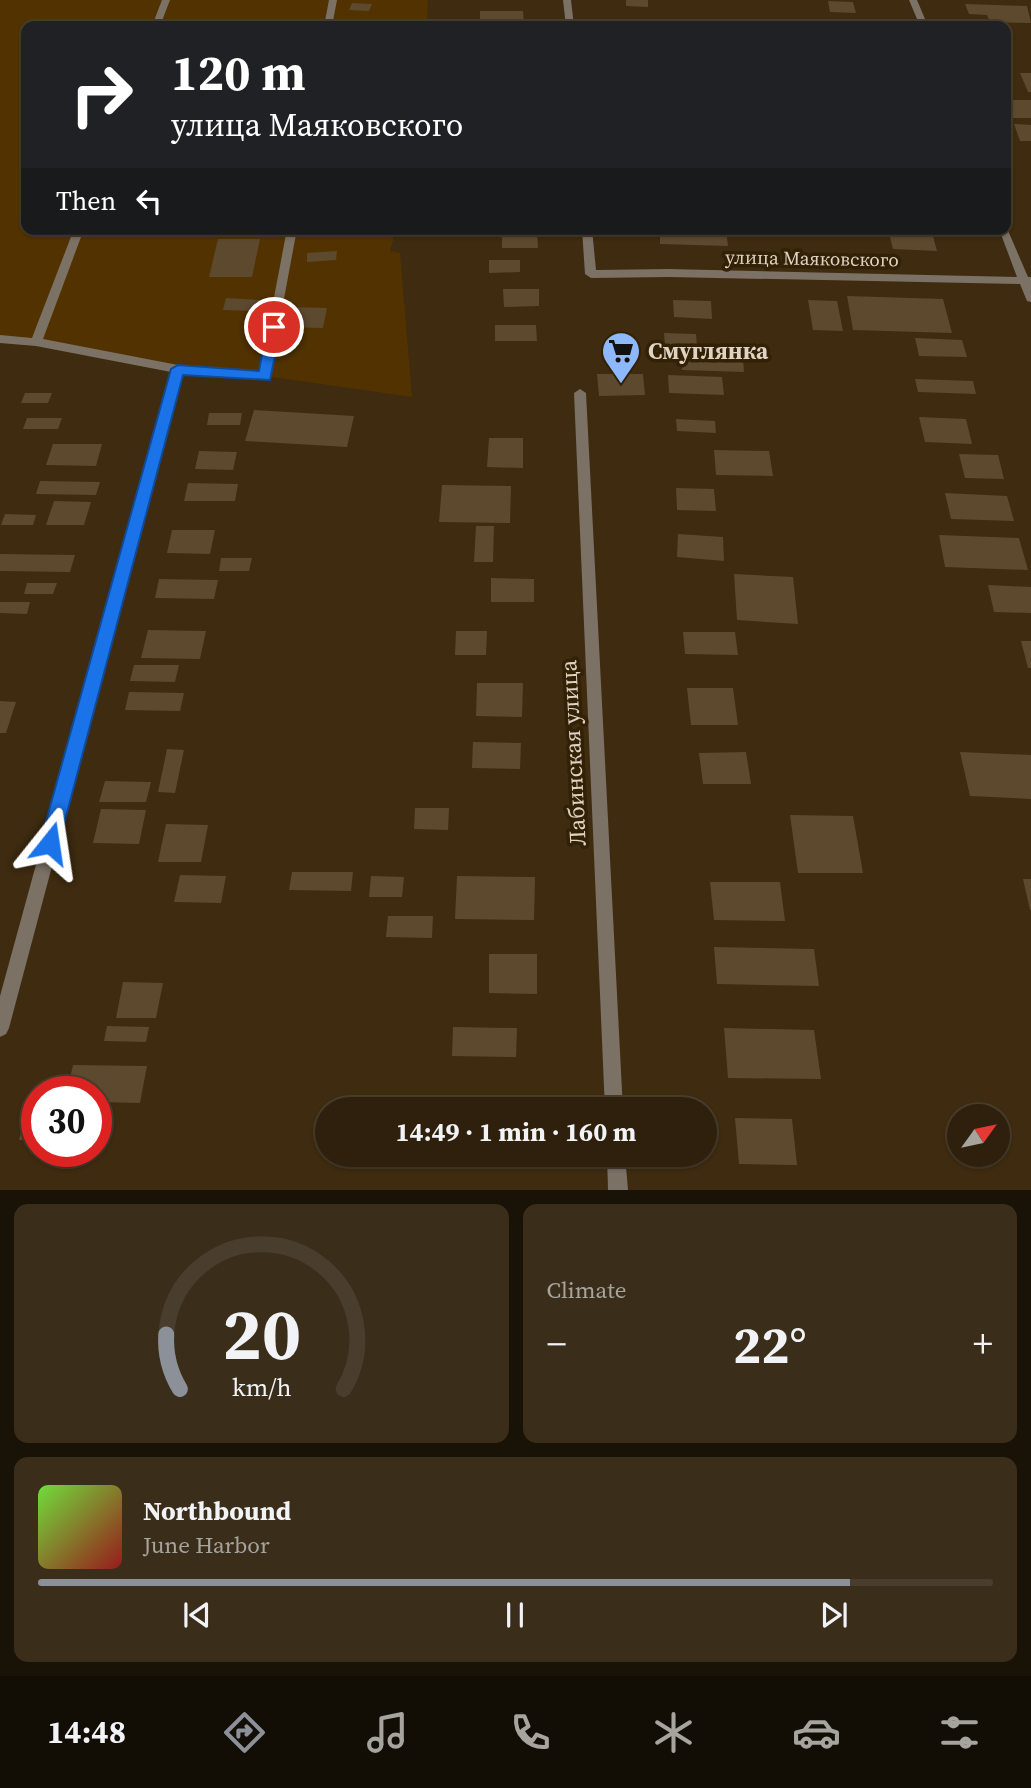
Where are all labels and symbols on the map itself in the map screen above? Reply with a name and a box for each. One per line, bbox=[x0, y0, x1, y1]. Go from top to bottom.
street label: улица Маяковского bbox=[725, 243, 899, 273]
pin bbox=[244, 297, 304, 357]
supermarket icon: Смуглянка bbox=[600, 330, 642, 385]
place label: Смуглянка bbox=[648, 335, 769, 367]
street label: Лабинская улица bbox=[552, 659, 594, 847]
position arrow bbox=[13, 806, 87, 880]
speed limit sign: 30 bbox=[21, 1076, 112, 1167]
north arrow bbox=[947, 1104, 1010, 1167]

